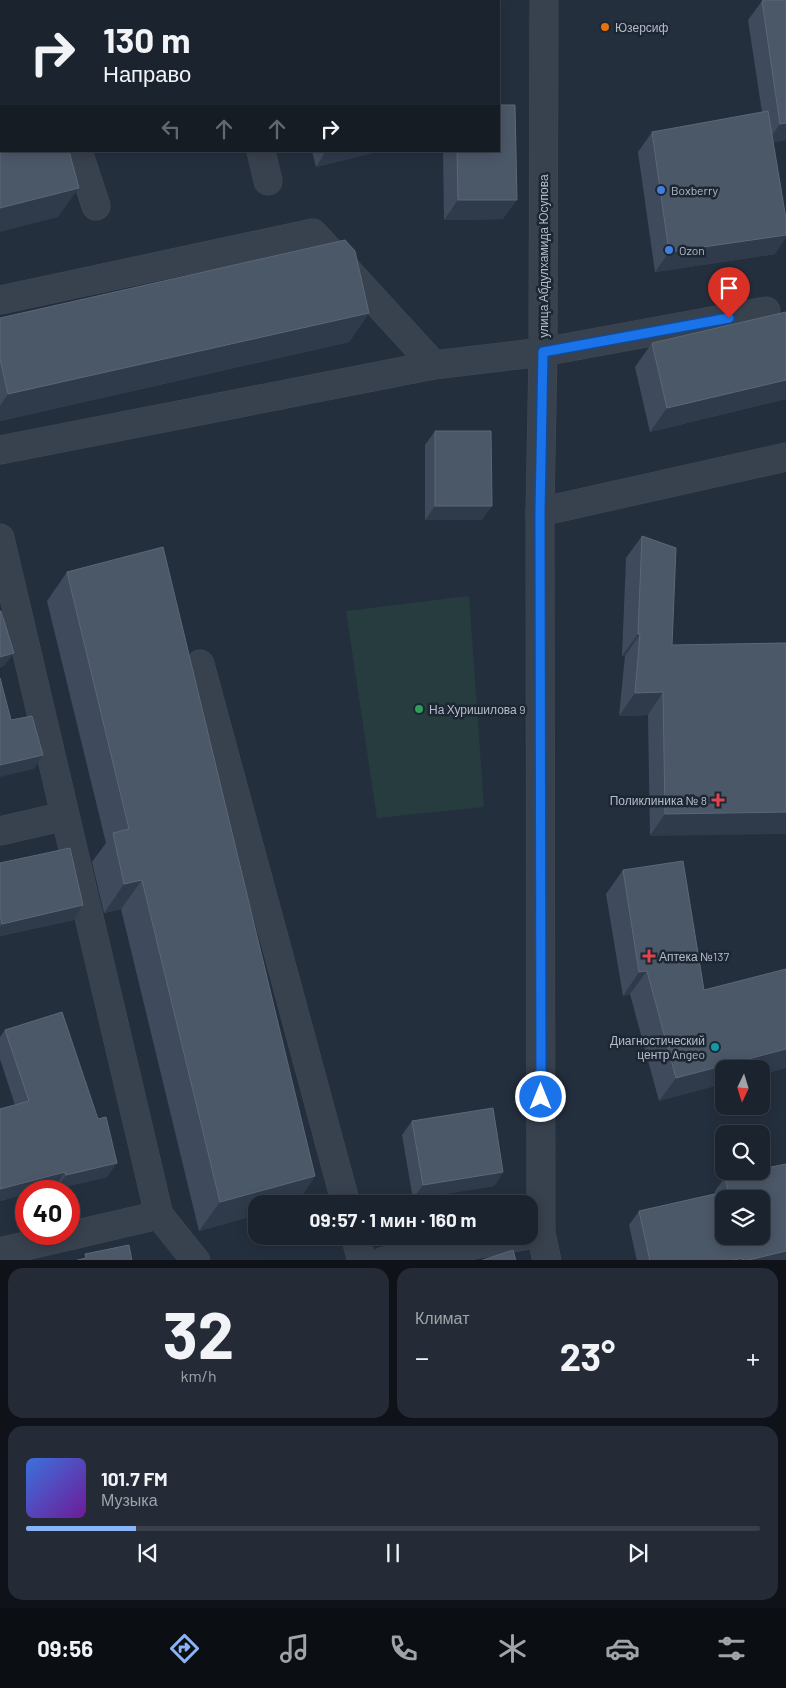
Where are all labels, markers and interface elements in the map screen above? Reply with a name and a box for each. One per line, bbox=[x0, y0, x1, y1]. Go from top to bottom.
text: 130 m bbox=[103, 18, 190, 60]
icon: right bbox=[20, 20, 85, 85]
place label: Юзерсиф bbox=[615, 20, 669, 35]
marker: Юзерсиф bbox=[599, 21, 611, 33]
text: Направо bbox=[103, 60, 191, 86]
icon: left bbox=[157, 115, 185, 143]
icon: ahead bbox=[210, 115, 238, 143]
icon: ahead bbox=[263, 115, 291, 143]
icon: right bbox=[316, 115, 344, 143]
street label: улица Абдулхамида Юсупова bbox=[536, 174, 551, 338]
place label: Boxberry bbox=[671, 183, 719, 197]
marker: Boxberry bbox=[655, 184, 667, 196]
place label: Ozon bbox=[679, 243, 705, 257]
marker: Ozon bbox=[663, 244, 675, 256]
pin bbox=[708, 267, 750, 318]
icon: arrive bbox=[715, 274, 743, 302]
place label: На Хуришилова 9 bbox=[429, 702, 525, 717]
marker: На Хуришилова 9 bbox=[413, 703, 425, 715]
place label: Поликлиника № 8 bbox=[610, 793, 707, 807]
marker: Поликлиника № 8 bbox=[711, 793, 725, 807]
place label: Аптека №137 bbox=[659, 949, 729, 963]
marker: Аптека №137 bbox=[643, 950, 655, 962]
place label: Диагностический центр Angeo bbox=[610, 1033, 705, 1062]
marker: Диагностический центр Angeo bbox=[709, 1041, 721, 1053]
north arrow bbox=[715, 1060, 770, 1115]
map controls bbox=[715, 1060, 770, 1245]
position arrow bbox=[514, 1070, 566, 1122]
button: search bbox=[715, 1125, 770, 1180]
speed limit sign: 40 bbox=[15, 1180, 80, 1245]
button: layers bbox=[715, 1190, 770, 1245]
text: 09:57 · 1 мин · 160 m bbox=[310, 1208, 476, 1231]
text: 32 bbox=[163, 1294, 234, 1372]
text: Климат bbox=[415, 1308, 469, 1327]
text: 23° bbox=[560, 1333, 615, 1379]
text: − bbox=[415, 1340, 429, 1374]
text: + bbox=[746, 1340, 760, 1374]
text: km/h bbox=[180, 1366, 217, 1385]
text: 101.7 FM bbox=[101, 1467, 168, 1490]
text: Музыка bbox=[101, 1490, 158, 1509]
icon: previous bbox=[134, 1539, 162, 1567]
icon: pause bbox=[379, 1539, 407, 1567]
icon: next bbox=[624, 1539, 652, 1567]
icon: directions bbox=[167, 1631, 202, 1666]
icon: music bbox=[277, 1631, 312, 1666]
icon: phone bbox=[386, 1631, 421, 1666]
icon: climate bbox=[495, 1631, 530, 1666]
icon: car bbox=[605, 1631, 640, 1666]
icon: filters bbox=[714, 1631, 749, 1666]
text: 09:56 bbox=[37, 1635, 93, 1661]

